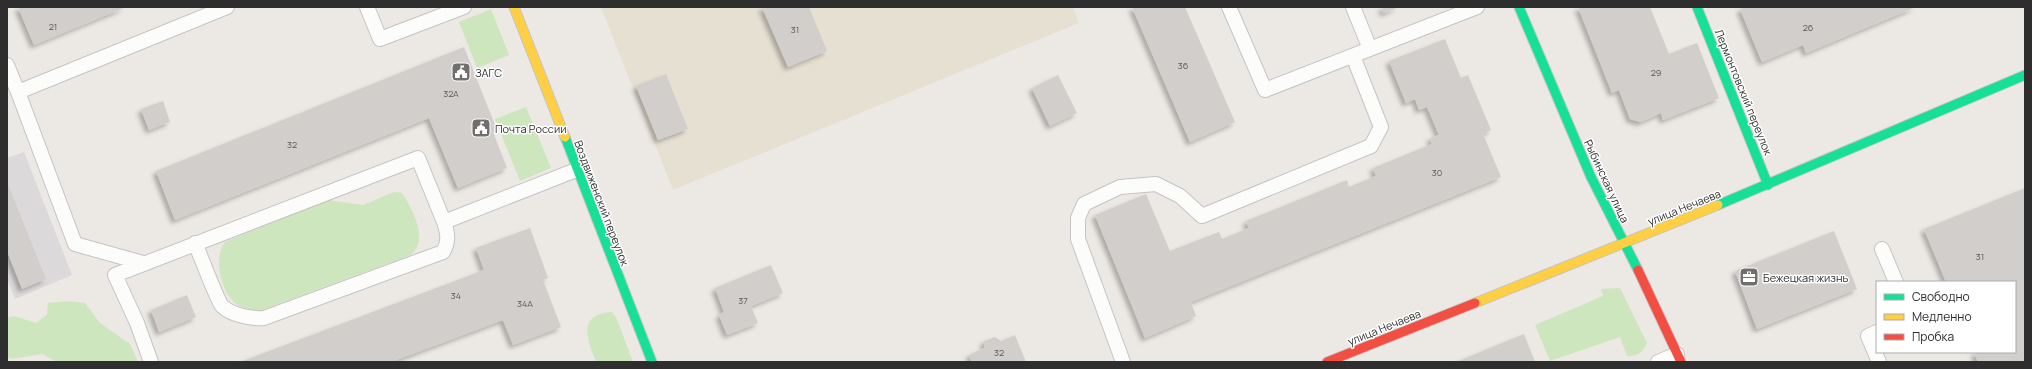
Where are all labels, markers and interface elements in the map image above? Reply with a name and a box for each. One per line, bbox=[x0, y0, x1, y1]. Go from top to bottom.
house number: 21 bbox=[49, 20, 57, 33]
house number: 26 bbox=[1803, 21, 1814, 34]
house number: 31 bbox=[791, 23, 799, 36]
street label: Лермонтовский переулок bbox=[1712, 27, 1776, 158]
house number: 36 bbox=[1178, 59, 1189, 72]
public building icon: ЗАГС bbox=[450, 61, 472, 83]
place label: ЗАГС bbox=[475, 65, 502, 80]
house number: 29 bbox=[1651, 66, 1661, 79]
house number: 32А bbox=[443, 87, 459, 100]
public building icon: Почта России bbox=[470, 117, 492, 139]
place label: Почта России bbox=[495, 121, 566, 136]
street label: Рыбинская улица bbox=[1581, 137, 1633, 225]
house number: 32 bbox=[287, 138, 297, 151]
street label: Воздвиженский переулок bbox=[571, 138, 633, 269]
house number: 30 bbox=[1432, 166, 1442, 179]
street label: улица Нечаева bbox=[1645, 185, 1723, 229]
house number: 31 bbox=[1976, 250, 1984, 263]
office icon: Бежецкая жизнь bbox=[1738, 266, 1760, 288]
place label: Бежецкая жизнь bbox=[1763, 270, 1848, 285]
legend bbox=[1876, 281, 2016, 353]
text: Свободно bbox=[1912, 288, 1970, 305]
house number: 34 bbox=[451, 289, 461, 302]
house number: 37 bbox=[738, 294, 748, 307]
house number: 34А bbox=[517, 297, 533, 310]
street label: улица Нечаева bbox=[1345, 305, 1423, 349]
text: Медленно bbox=[1912, 308, 1972, 325]
text: Пробка bbox=[1912, 328, 1954, 345]
house number: 32 bbox=[994, 346, 1004, 359]

